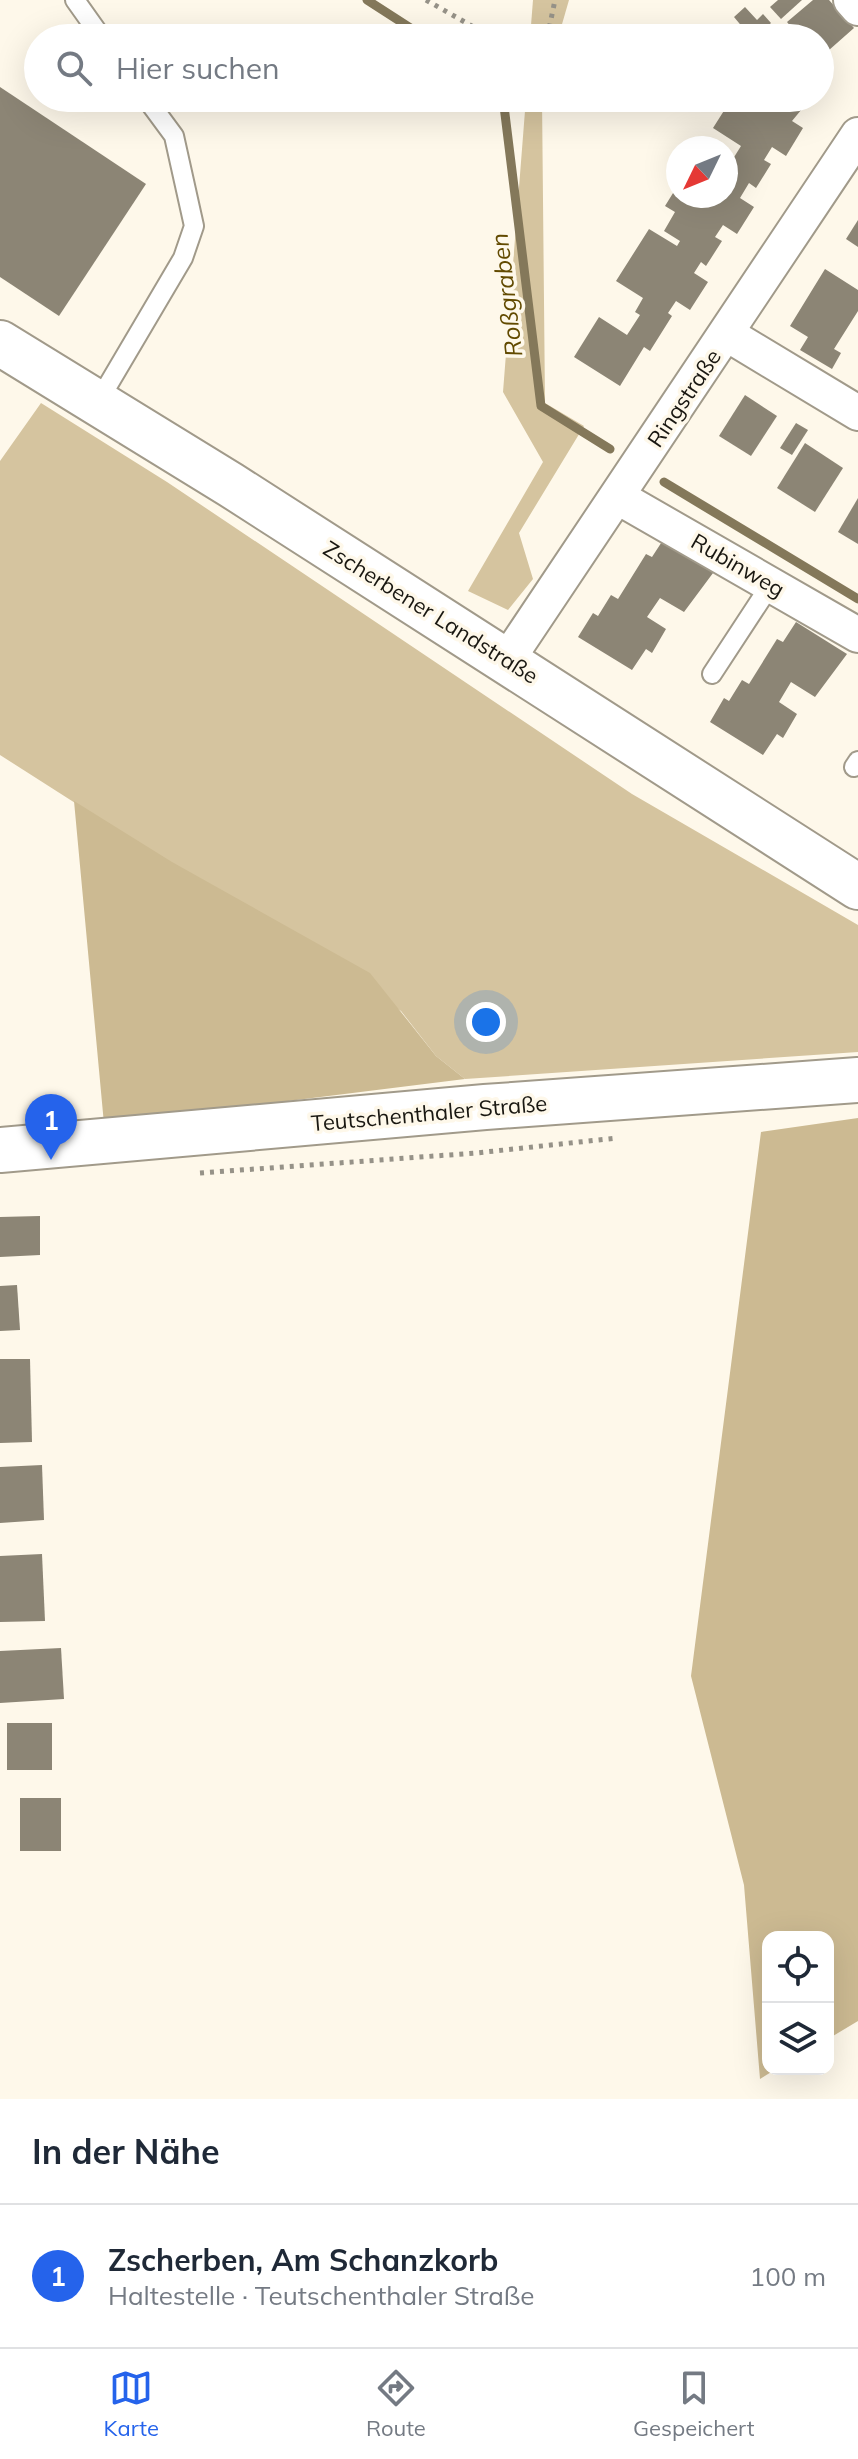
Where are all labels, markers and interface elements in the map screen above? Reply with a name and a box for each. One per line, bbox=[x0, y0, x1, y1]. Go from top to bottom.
search box bbox=[24, 24, 834, 112]
icon: search bbox=[52, 46, 96, 90]
text: Hier suchen bbox=[116, 49, 280, 87]
north arrow bbox=[666, 136, 738, 208]
water label: Roßgraben bbox=[484, 232, 528, 359]
street label: Ringstraße bbox=[641, 344, 727, 452]
street label: Rubinweg bbox=[686, 527, 790, 603]
street label: Zscherbener Landstraße bbox=[318, 534, 544, 690]
your location bbox=[466, 1002, 506, 1042]
street label: Teutschenthaler Straße bbox=[310, 1089, 548, 1137]
pin: 1 bbox=[25, 1094, 77, 1160]
map controls bbox=[762, 1931, 834, 2075]
button: locate bbox=[762, 1931, 834, 2003]
button: layers bbox=[762, 2003, 834, 2075]
text: In der Nähe bbox=[32, 2130, 220, 2173]
text: Zscherben, Am Schanzkorb bbox=[108, 2241, 498, 2279]
text: 1 bbox=[50, 2260, 66, 2293]
text: 100 m bbox=[750, 2260, 826, 2293]
text: Haltestelle · Teutschenthaler Straße bbox=[108, 2279, 534, 2312]
tab: Karte bbox=[104, 2366, 159, 2442]
tab: Route bbox=[366, 2366, 426, 2442]
tab: Gespeichert bbox=[633, 2366, 754, 2442]

